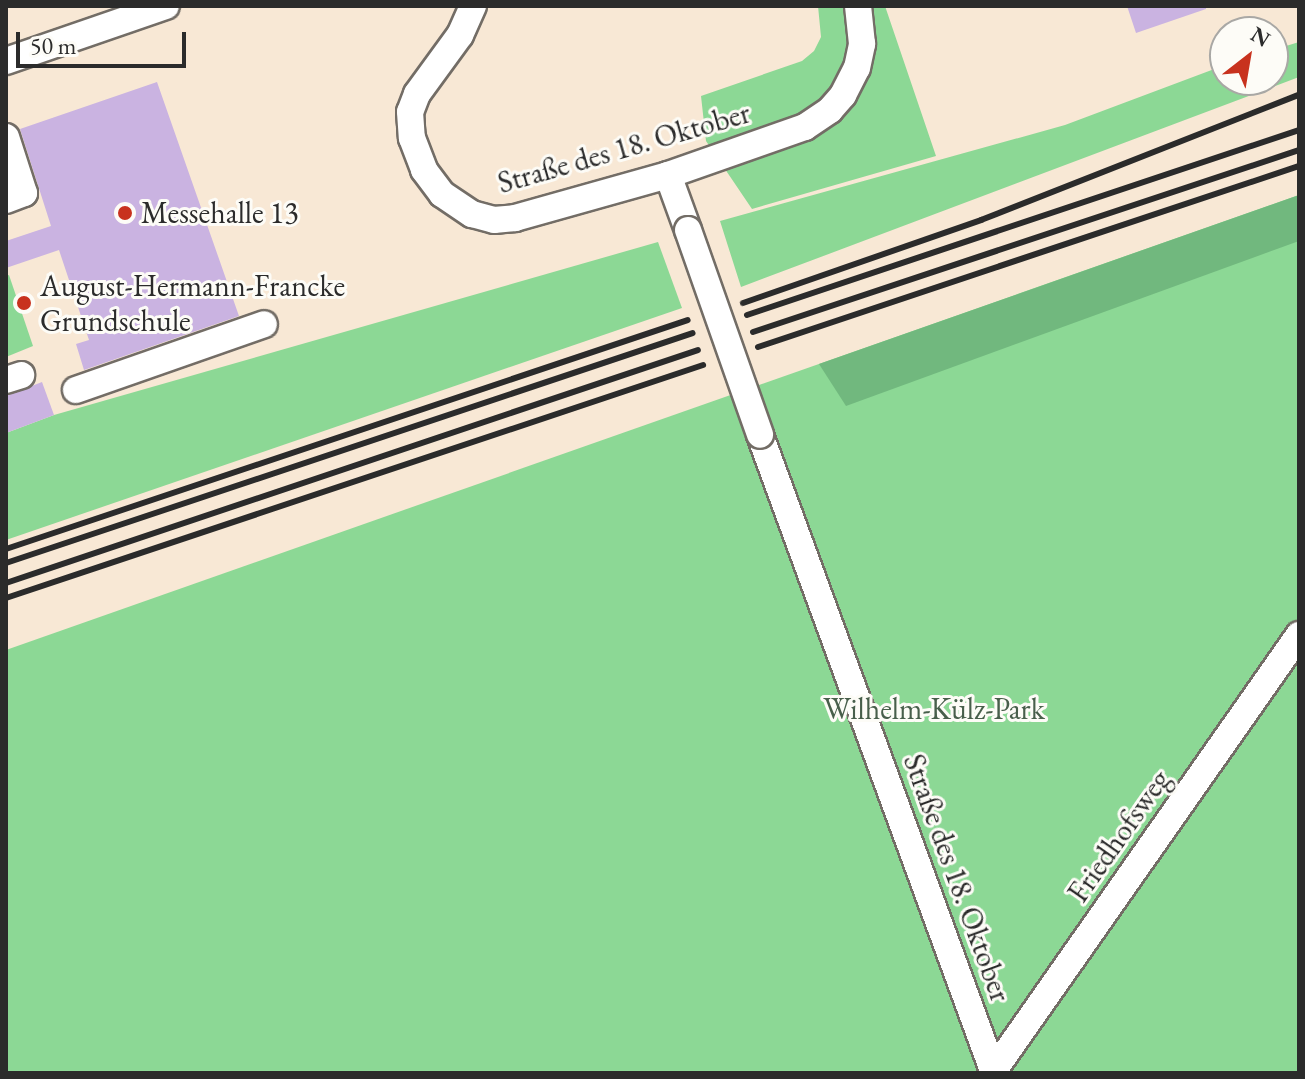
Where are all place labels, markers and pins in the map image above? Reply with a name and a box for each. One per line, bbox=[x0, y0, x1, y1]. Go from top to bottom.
place label: Messehalle 13 bbox=[141, 195, 299, 231]
marker: Messehalle 13 bbox=[116, 204, 134, 222]
place label: August-Hermann-Francke Grundschule bbox=[40, 268, 345, 338]
marker: August-Hermann-Francke Grundschule bbox=[15, 294, 33, 312]

